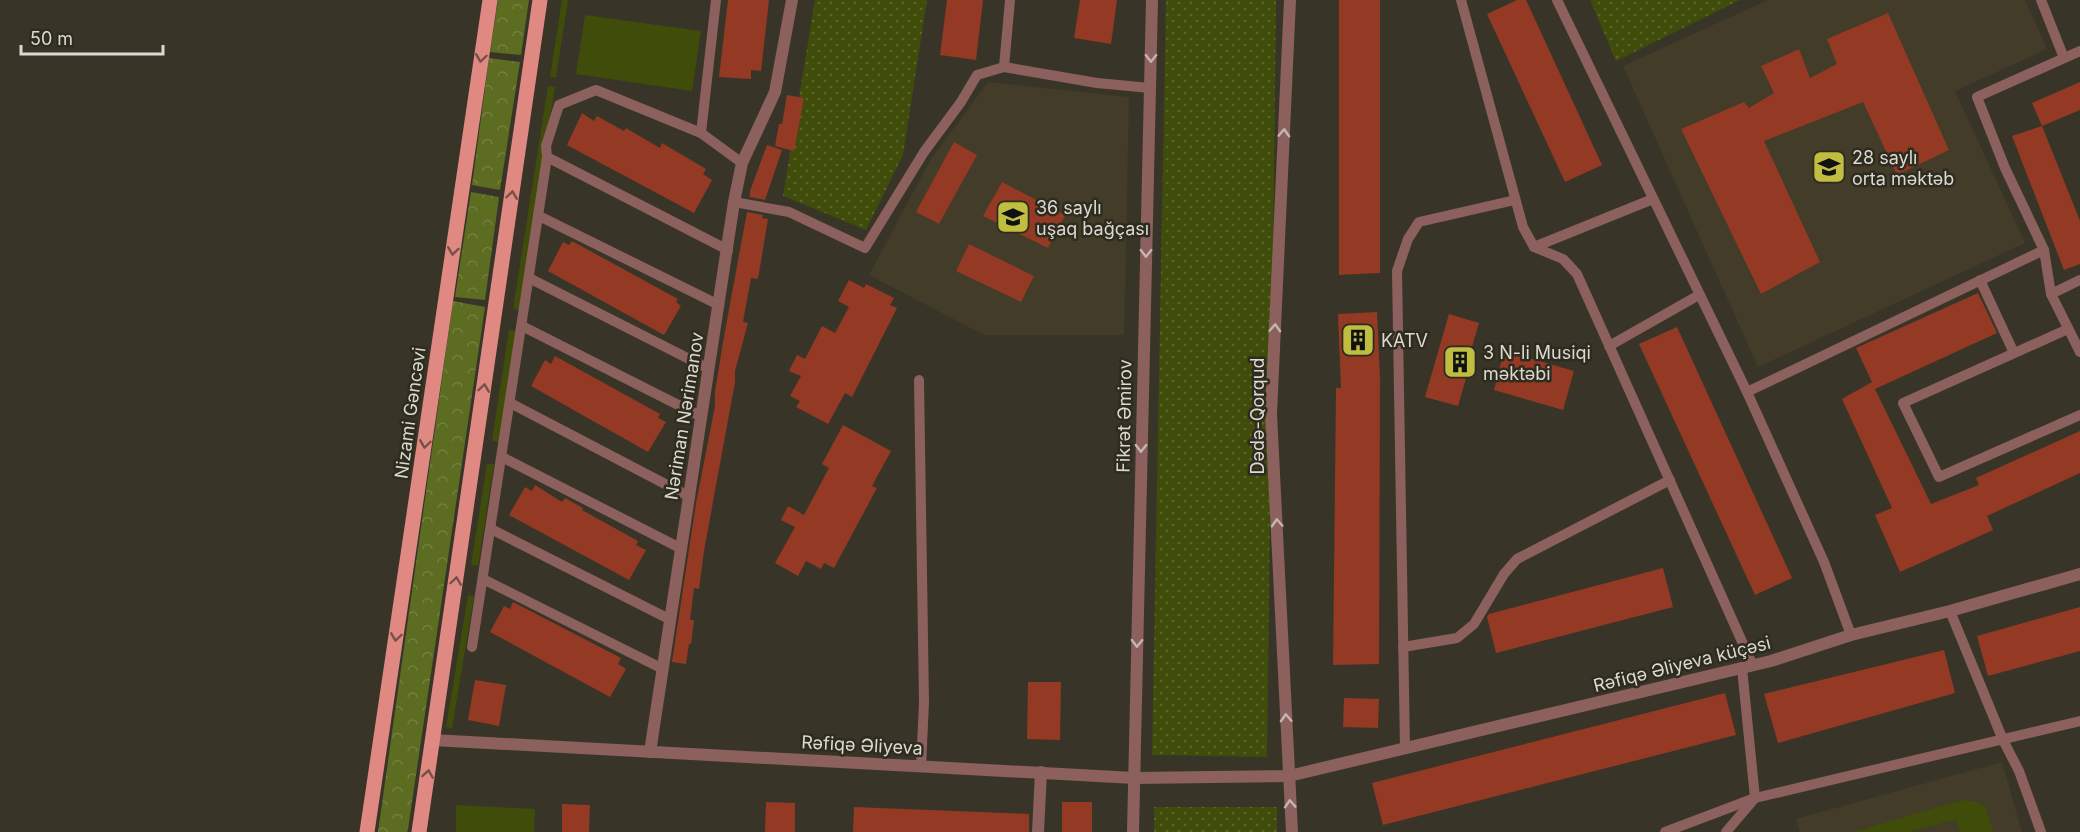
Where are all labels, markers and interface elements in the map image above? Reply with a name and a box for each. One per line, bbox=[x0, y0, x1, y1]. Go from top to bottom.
scale bar bbox=[21, 18, 164, 56]
text: 50 m bbox=[30, 28, 73, 49]
one-way arrow bbox=[476, 53, 488, 62]
one-way arrow bbox=[1144, 54, 1157, 63]
one-way arrow bbox=[1278, 129, 1291, 138]
place label: 28 saylı orta məktəb bbox=[1852, 147, 1954, 189]
school or university icon: 28 saylı orta məktəb bbox=[1811, 149, 1847, 185]
one-way arrow bbox=[505, 191, 517, 200]
place label: 36 saylı uşaq bağçası bbox=[1036, 197, 1149, 239]
school or university icon: 36 saylı uşaq bağçası bbox=[995, 199, 1031, 235]
one-way arrow bbox=[448, 246, 460, 255]
one-way arrow bbox=[1140, 249, 1152, 258]
building icon: KATV bbox=[1340, 322, 1376, 358]
one-way arrow bbox=[1269, 324, 1282, 333]
place label: KATV bbox=[1381, 330, 1428, 351]
street label: Nəriman Nərimanov bbox=[660, 331, 708, 501]
place label: 3 N-li Musiqi məktəbi bbox=[1483, 342, 1591, 384]
building icon: 3 N-li Musiqi məktəbi bbox=[1442, 344, 1478, 380]
street label: Nizami Gəncəvi bbox=[390, 346, 430, 480]
street label: Dədə-Qorqud bbox=[1247, 358, 1268, 475]
street label: Fikrət Əmirov bbox=[1113, 359, 1135, 473]
one-way arrow bbox=[477, 384, 489, 393]
one-way arrow bbox=[419, 439, 431, 448]
one-way arrow bbox=[1135, 444, 1148, 453]
one-way arrow bbox=[1270, 519, 1283, 528]
one-way arrow bbox=[450, 577, 462, 586]
one-way arrow bbox=[391, 632, 403, 641]
street label: Rəfiqə Əliyeva küçəsi bbox=[1591, 632, 1773, 696]
one-way arrow bbox=[1131, 639, 1143, 648]
one-way arrow bbox=[1279, 713, 1292, 722]
street label: Rəfiqə Əliyeva bbox=[801, 731, 923, 759]
one-way arrow bbox=[421, 770, 434, 780]
one-way arrow bbox=[1284, 800, 1297, 809]

